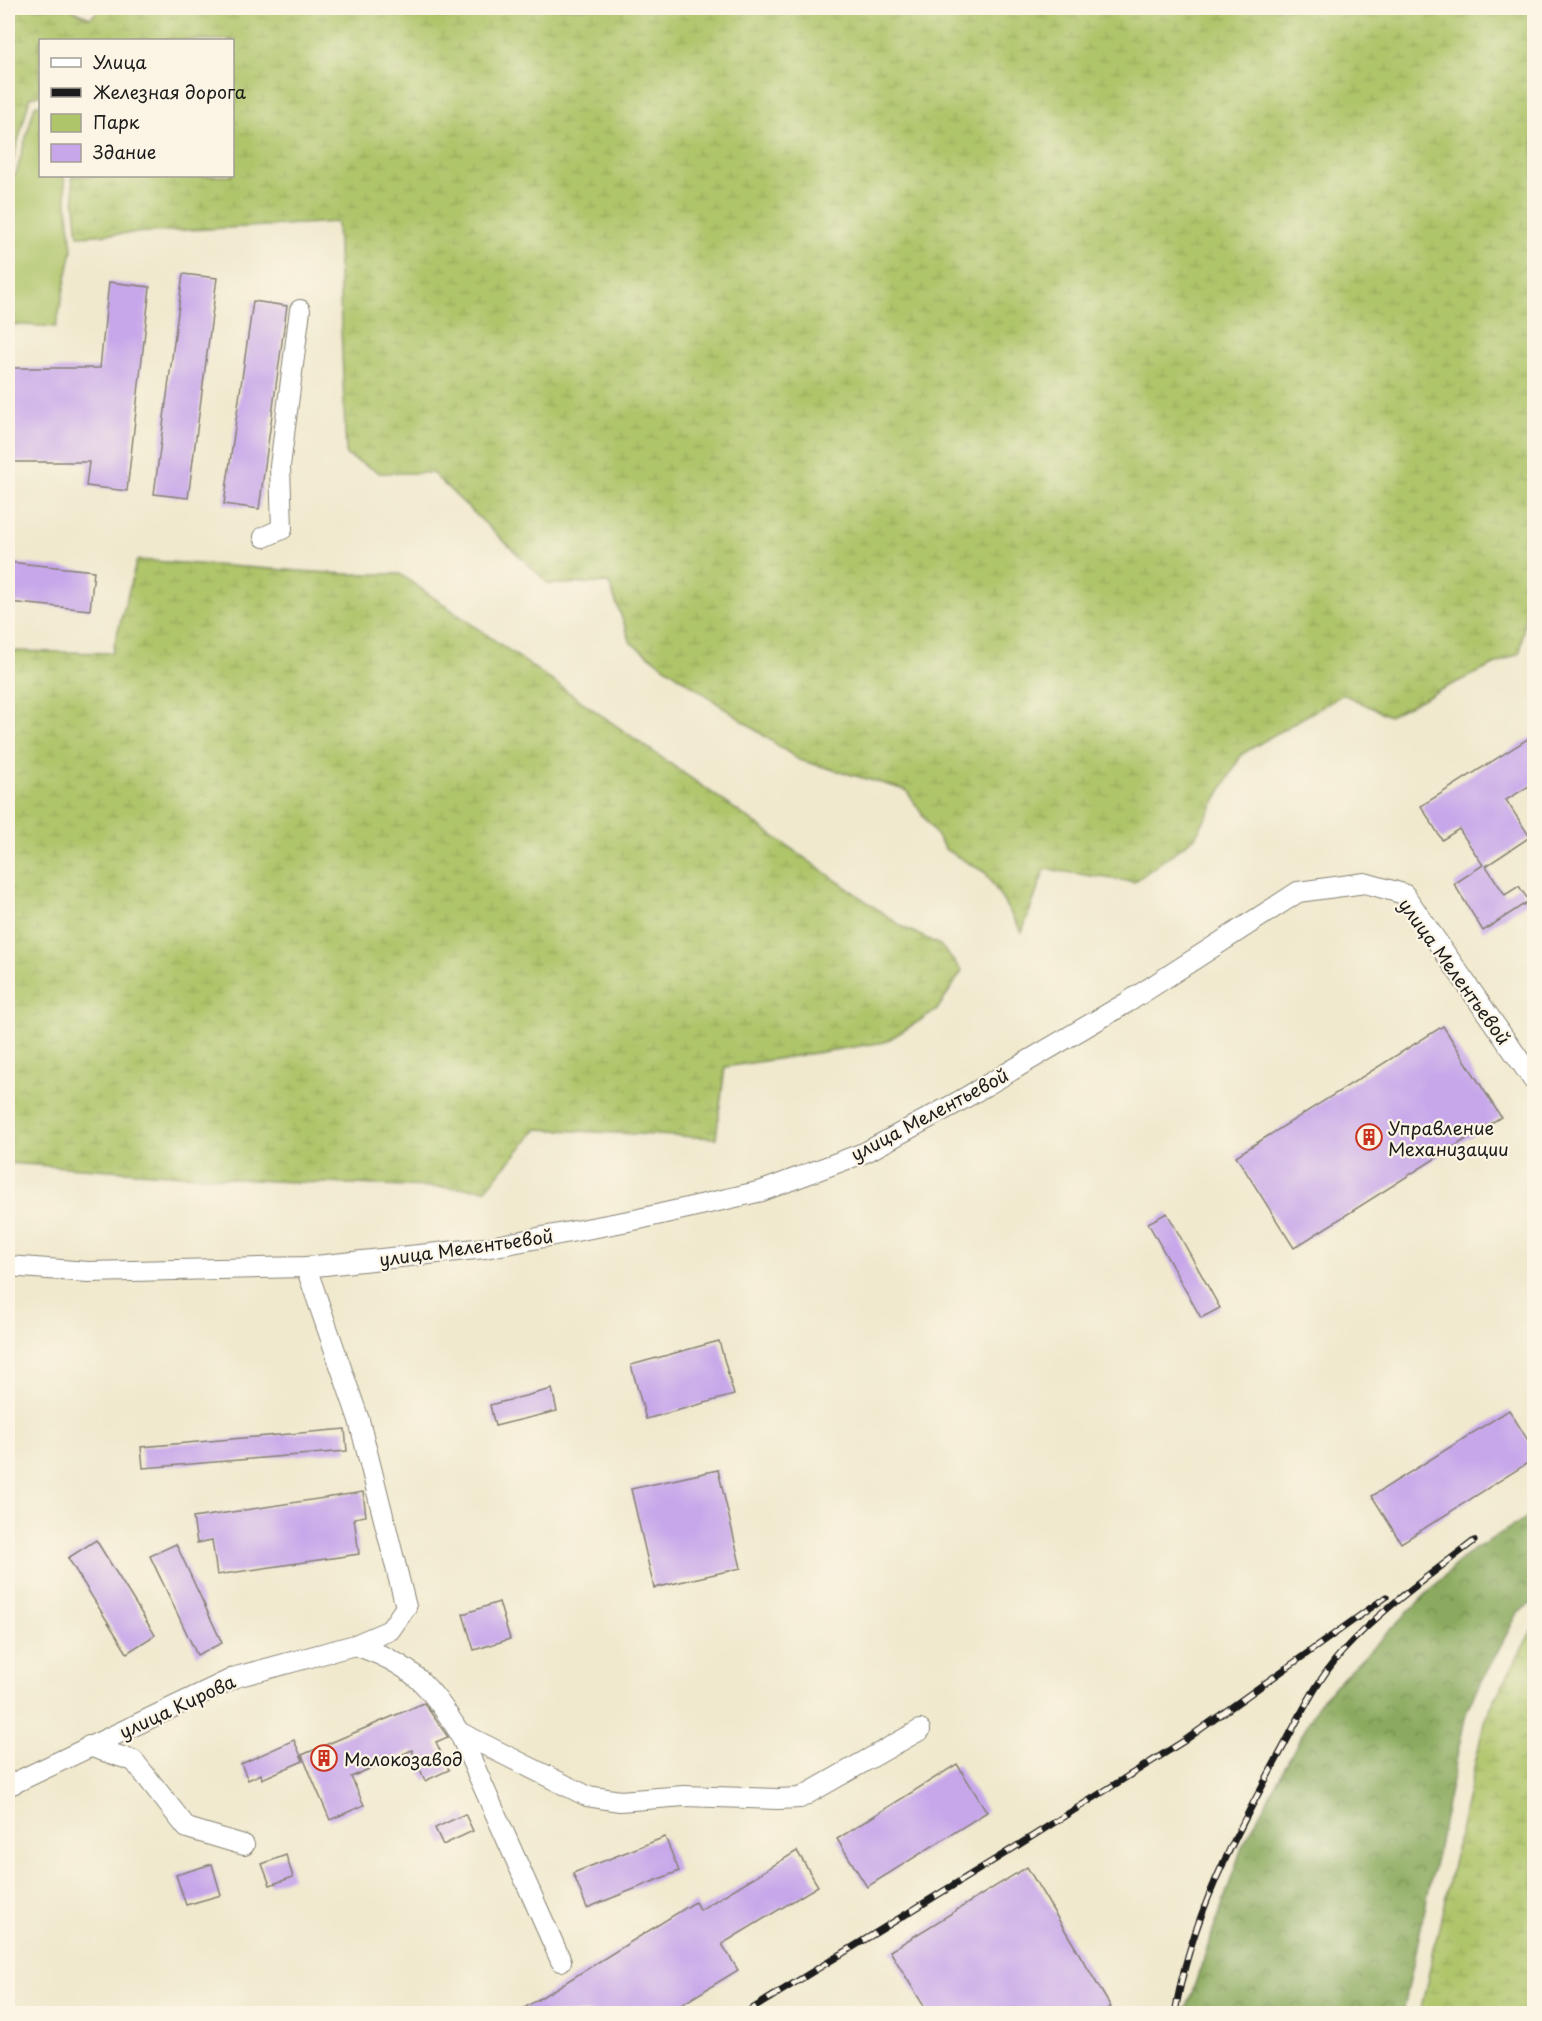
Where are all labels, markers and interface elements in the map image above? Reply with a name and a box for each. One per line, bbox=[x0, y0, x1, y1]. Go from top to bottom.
legend bbox=[39, 39, 234, 177]
text: Улица bbox=[93, 48, 147, 75]
text: Железная дорога bbox=[93, 78, 247, 105]
text: Парк bbox=[93, 108, 140, 135]
text: Здание bbox=[93, 138, 156, 165]
street label: улица Мелентьевой bbox=[1393, 892, 1517, 1050]
street label: улица Мелентьевой bbox=[845, 1061, 1013, 1167]
place label: Управление Механизации bbox=[1388, 1114, 1509, 1162]
building icon: Управление Механизации bbox=[1354, 1122, 1384, 1152]
street label: улица Мелентьевой bbox=[377, 1221, 555, 1273]
street label: улица Кирова bbox=[114, 1667, 240, 1745]
building icon: Молокозавод bbox=[309, 1743, 339, 1773]
place label: Молокозавод bbox=[344, 1745, 463, 1772]

